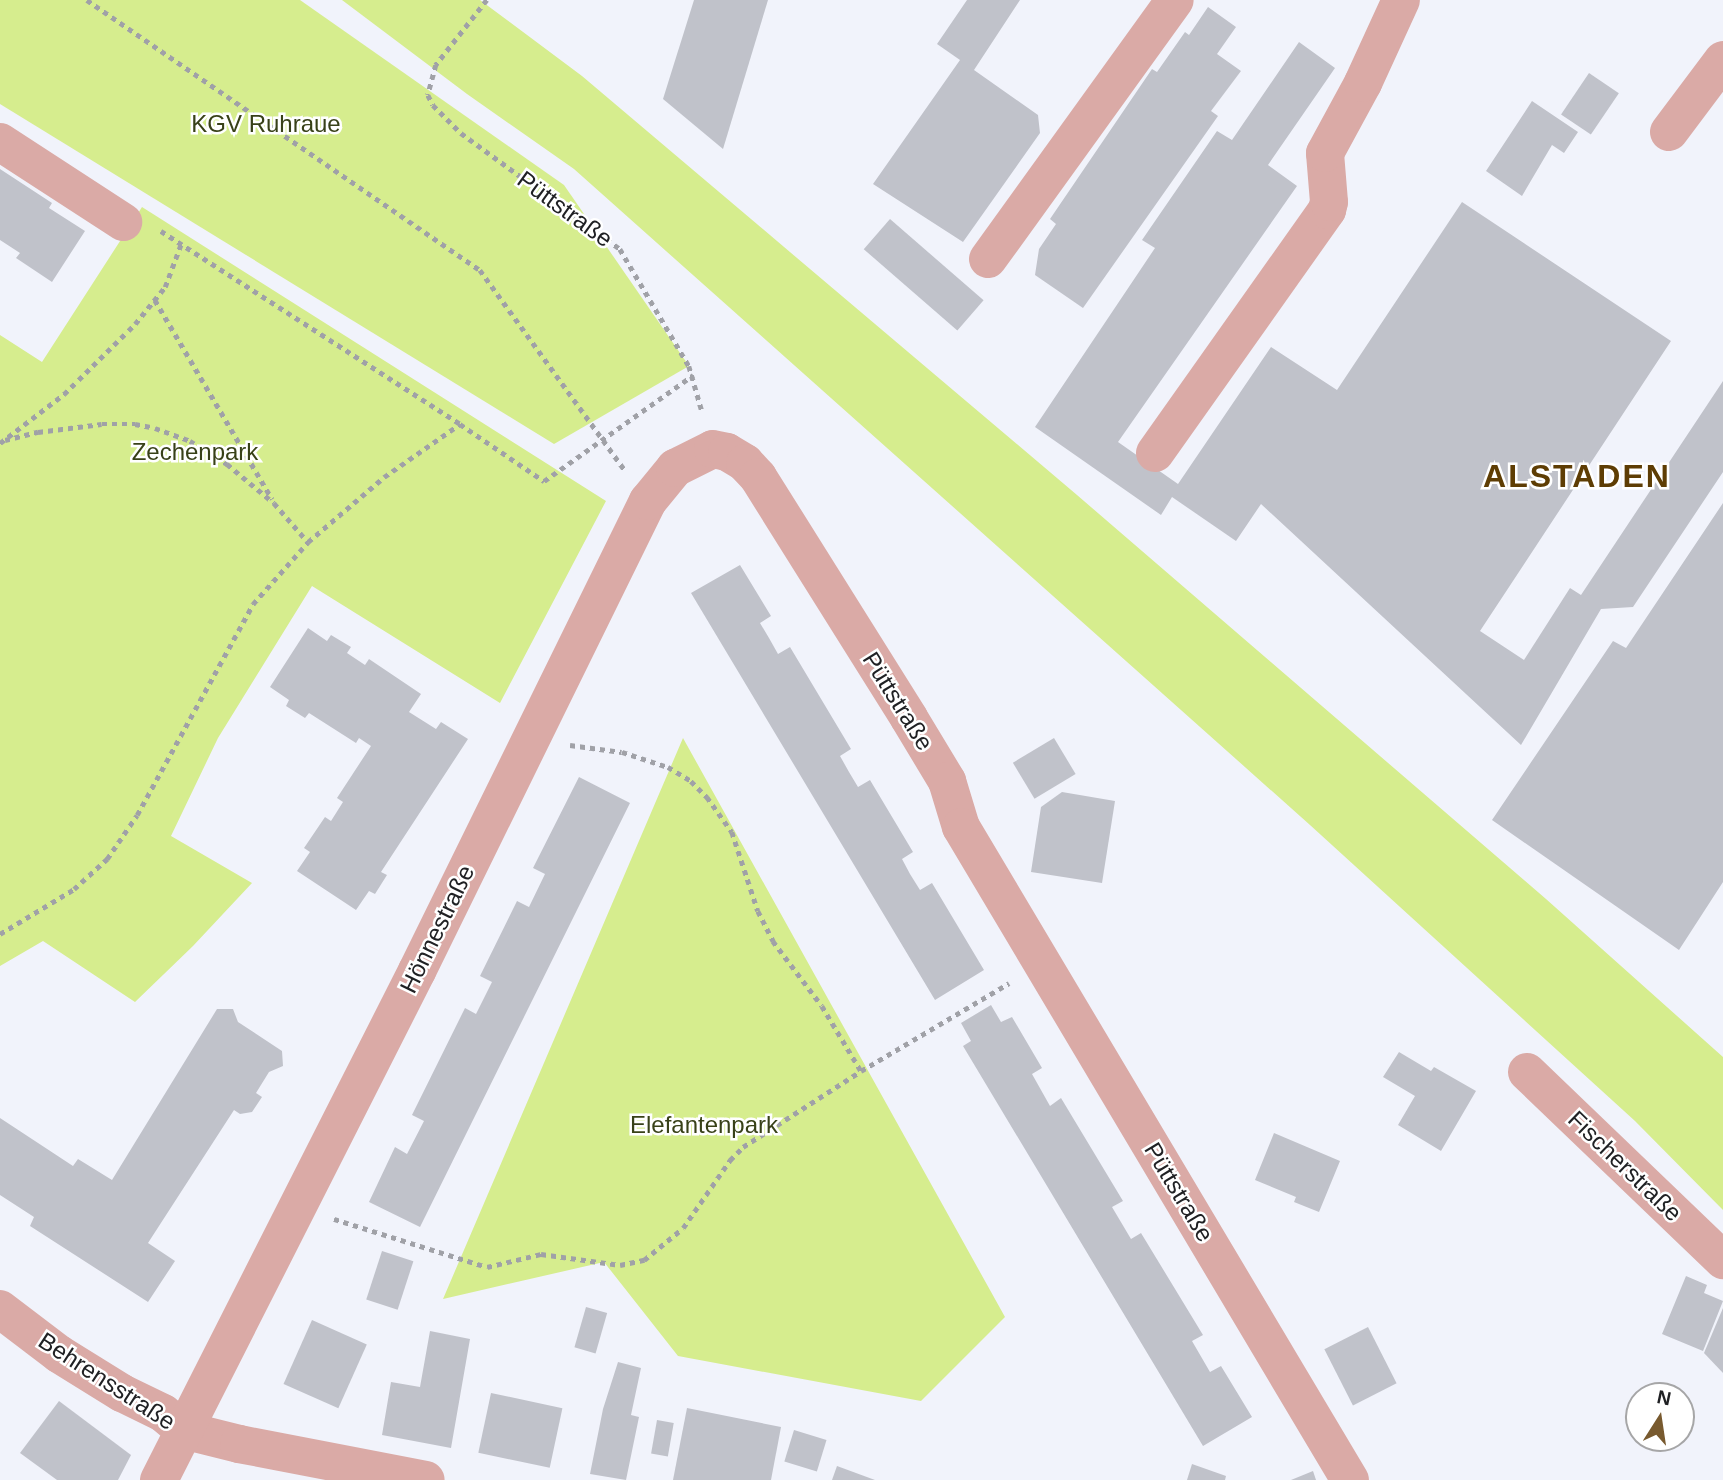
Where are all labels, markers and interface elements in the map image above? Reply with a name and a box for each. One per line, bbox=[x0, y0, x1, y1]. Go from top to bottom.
park label: KGV Ruhraue bbox=[191, 110, 341, 138]
street label: Püttstraße bbox=[512, 165, 618, 253]
park label: Zechenpark bbox=[132, 438, 258, 466]
district label: ALSTADEN bbox=[1484, 457, 1670, 495]
street label: Püttstraße bbox=[856, 646, 940, 756]
street label: Hönnestraße bbox=[394, 860, 480, 998]
street label: Fischerstraße bbox=[1562, 1105, 1688, 1227]
park label: Elefantenpark bbox=[630, 1111, 778, 1139]
street label: Püttstraße bbox=[1138, 1137, 1220, 1247]
street label: Behrensstraße bbox=[33, 1326, 181, 1436]
north arrow bbox=[1625, 1382, 1695, 1452]
text: N bbox=[1655, 1386, 1673, 1410]

